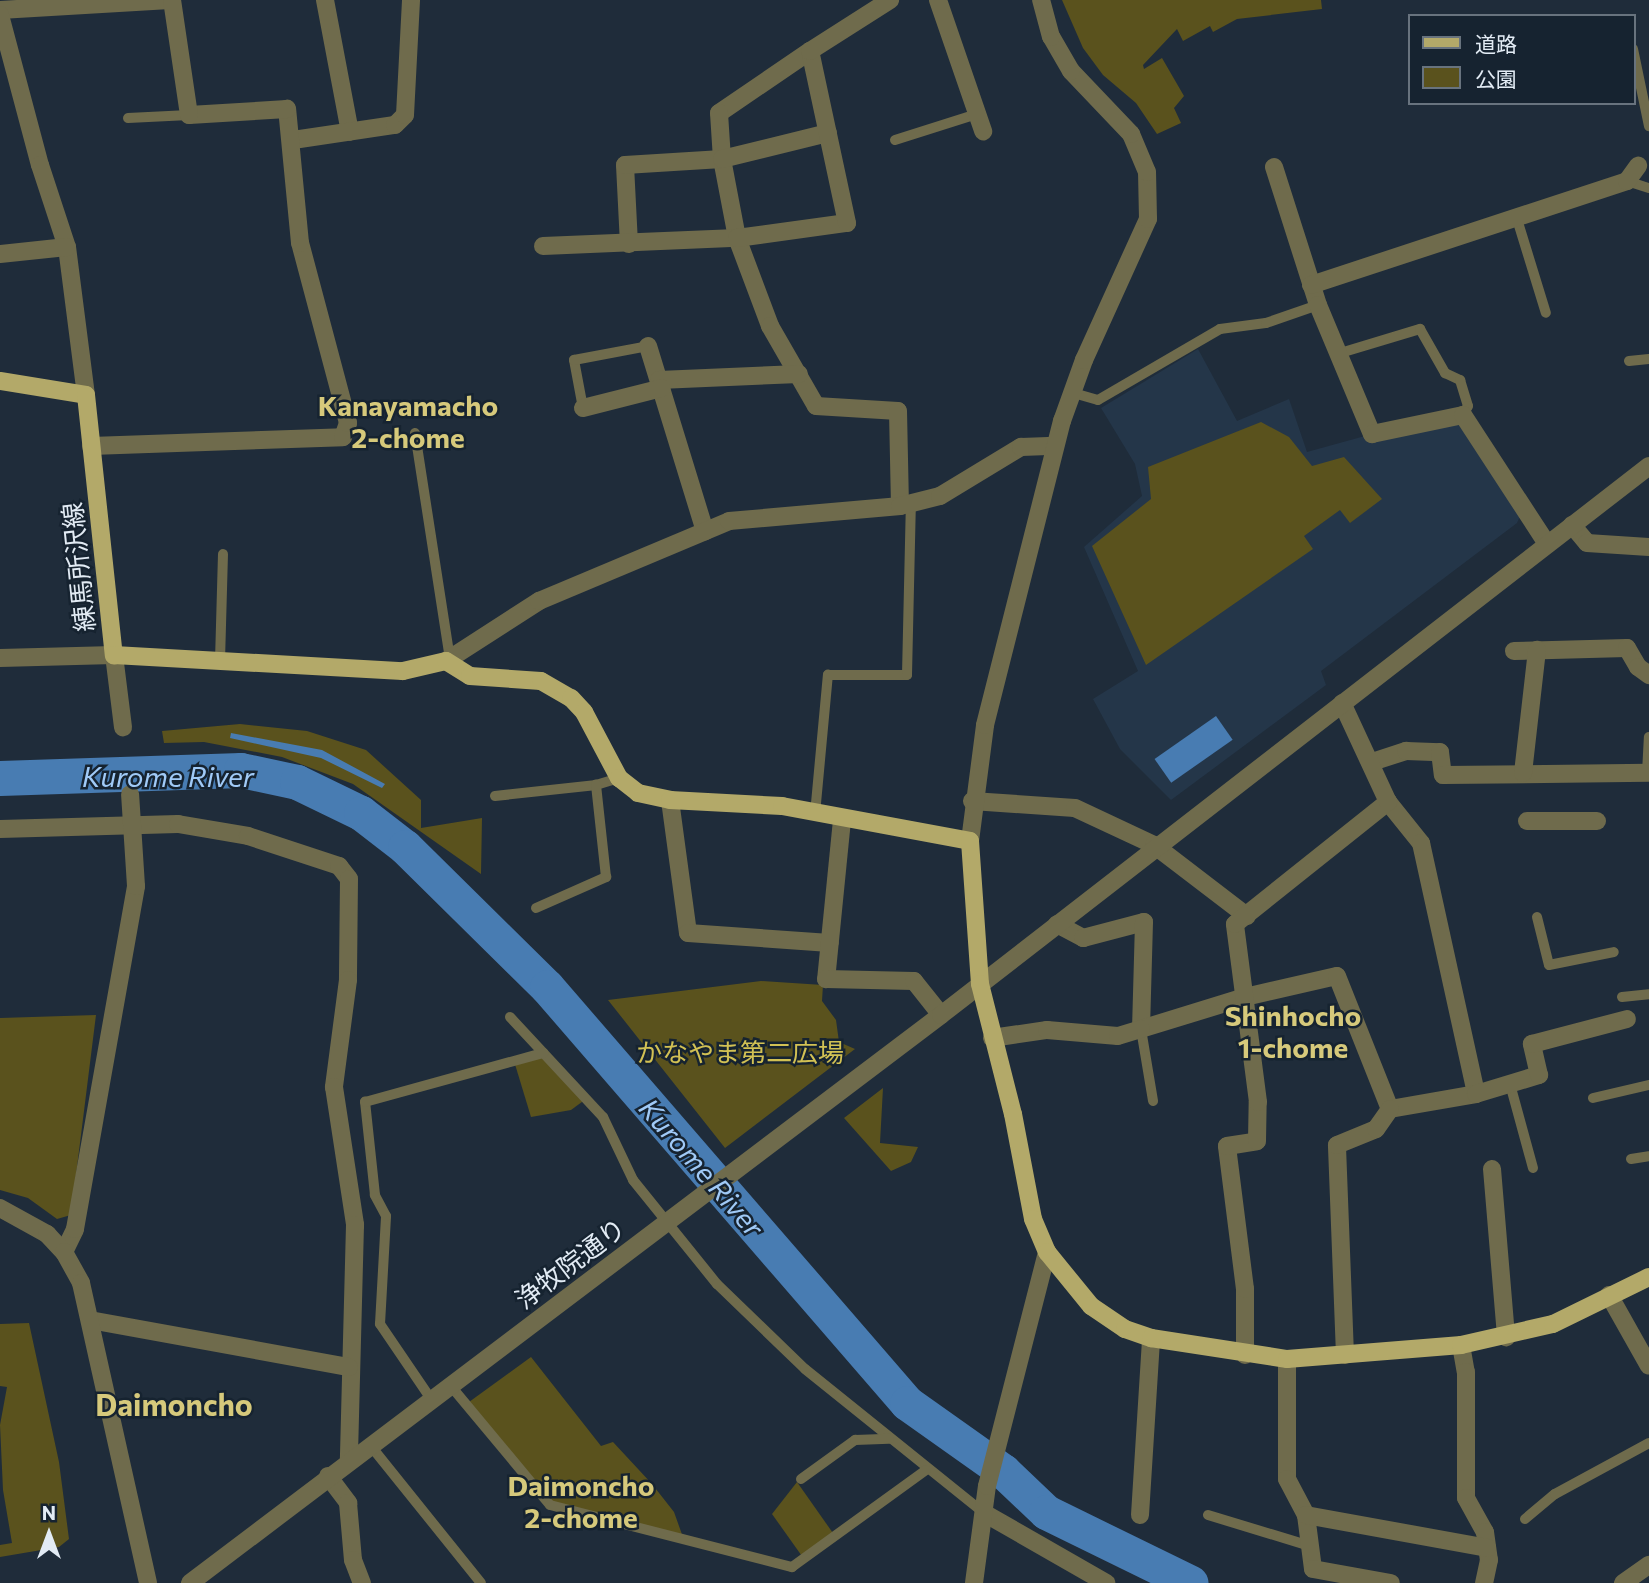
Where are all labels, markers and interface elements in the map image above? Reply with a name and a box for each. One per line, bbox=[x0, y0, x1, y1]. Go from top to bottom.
legend bbox=[1408, 14, 1635, 105]
text: 道路 bbox=[1475, 31, 1517, 56]
text: 公園 bbox=[1475, 66, 1517, 91]
district label: Kanayamacho 2-chome bbox=[318, 388, 498, 454]
street label: 練馬所沢線 bbox=[56, 501, 100, 633]
water label: Kurome River bbox=[82, 759, 254, 793]
district label: Shinhocho 1-chome bbox=[1225, 998, 1361, 1064]
park label: かなやま第二広場 bbox=[636, 1036, 844, 1068]
water label: Kurome River bbox=[633, 1091, 771, 1243]
street label: 浄牧院通り bbox=[509, 1211, 631, 1315]
district label: Daimoncho bbox=[95, 1386, 253, 1422]
district label: Daimoncho 2-chome bbox=[508, 1468, 654, 1534]
north arrow bbox=[14, 1499, 84, 1569]
text: N bbox=[42, 1501, 56, 1524]

